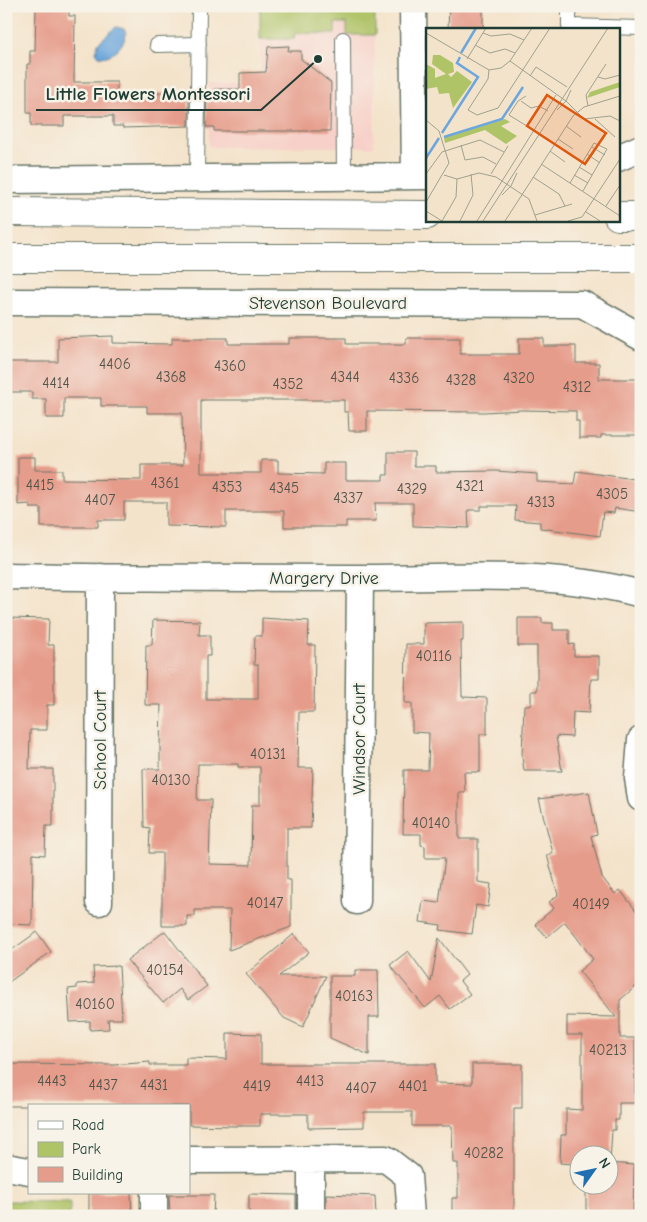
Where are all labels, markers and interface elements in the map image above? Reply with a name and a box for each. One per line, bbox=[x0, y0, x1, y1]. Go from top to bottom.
inset map bbox=[426, 28, 620, 221]
callout: Little Flowers Montessori bbox=[36, 76, 261, 110]
text: Little Flowers Montessori bbox=[45, 83, 251, 105]
street label: Stevenson Boulevard bbox=[249, 293, 407, 314]
house number: 4406 bbox=[99, 355, 131, 373]
house number: 4360 bbox=[214, 357, 246, 375]
house number: 4368 bbox=[156, 368, 186, 386]
house number: 4344 bbox=[330, 368, 360, 386]
house number: 4336 bbox=[389, 369, 419, 387]
house number: 4320 bbox=[503, 369, 535, 387]
house number: 4328 bbox=[446, 371, 476, 389]
house number: 4414 bbox=[42, 374, 70, 392]
house number: 4352 bbox=[273, 375, 303, 393]
house number: 4312 bbox=[563, 378, 591, 396]
house number: 4361 bbox=[151, 474, 180, 492]
house number: 4415 bbox=[26, 476, 54, 494]
house number: 4321 bbox=[456, 477, 484, 495]
house number: 4353 bbox=[212, 478, 242, 496]
house number: 4345 bbox=[269, 479, 299, 497]
house number: 4329 bbox=[397, 480, 427, 498]
house number: 4305 bbox=[596, 485, 628, 503]
house number: 4337 bbox=[333, 489, 363, 507]
house number: 4407 bbox=[85, 491, 115, 509]
house number: 4313 bbox=[527, 493, 555, 511]
street label: Margery Drive bbox=[269, 568, 379, 589]
house number: 40116 bbox=[416, 647, 452, 665]
street label: Windsor Court bbox=[349, 682, 370, 795]
street label: School Court bbox=[90, 689, 111, 790]
house number: 40131 bbox=[250, 745, 286, 763]
house number: 40130 bbox=[151, 771, 191, 789]
house number: 40140 bbox=[412, 814, 450, 832]
house number: 40147 bbox=[247, 894, 283, 912]
house number: 40149 bbox=[572, 895, 610, 913]
house number: 40154 bbox=[146, 961, 184, 979]
house number: 40163 bbox=[335, 987, 373, 1005]
house number: 40160 bbox=[75, 995, 115, 1013]
house number: 40213 bbox=[589, 1041, 627, 1059]
house number: 4443 bbox=[37, 1072, 67, 1090]
house number: 4413 bbox=[296, 1072, 324, 1090]
house number: 4437 bbox=[88, 1076, 118, 1094]
house number: 4431 bbox=[140, 1076, 168, 1094]
house number: 4419 bbox=[243, 1077, 271, 1095]
house number: 4401 bbox=[398, 1077, 428, 1095]
house number: 4407 bbox=[346, 1079, 376, 1097]
legend bbox=[28, 1104, 190, 1194]
text: Road bbox=[72, 1116, 104, 1134]
text: Park bbox=[72, 1140, 101, 1158]
house number: 40282 bbox=[464, 1144, 504, 1162]
north arrow bbox=[570, 1144, 620, 1194]
text: N bbox=[595, 1155, 614, 1172]
text: Building bbox=[72, 1166, 123, 1184]

